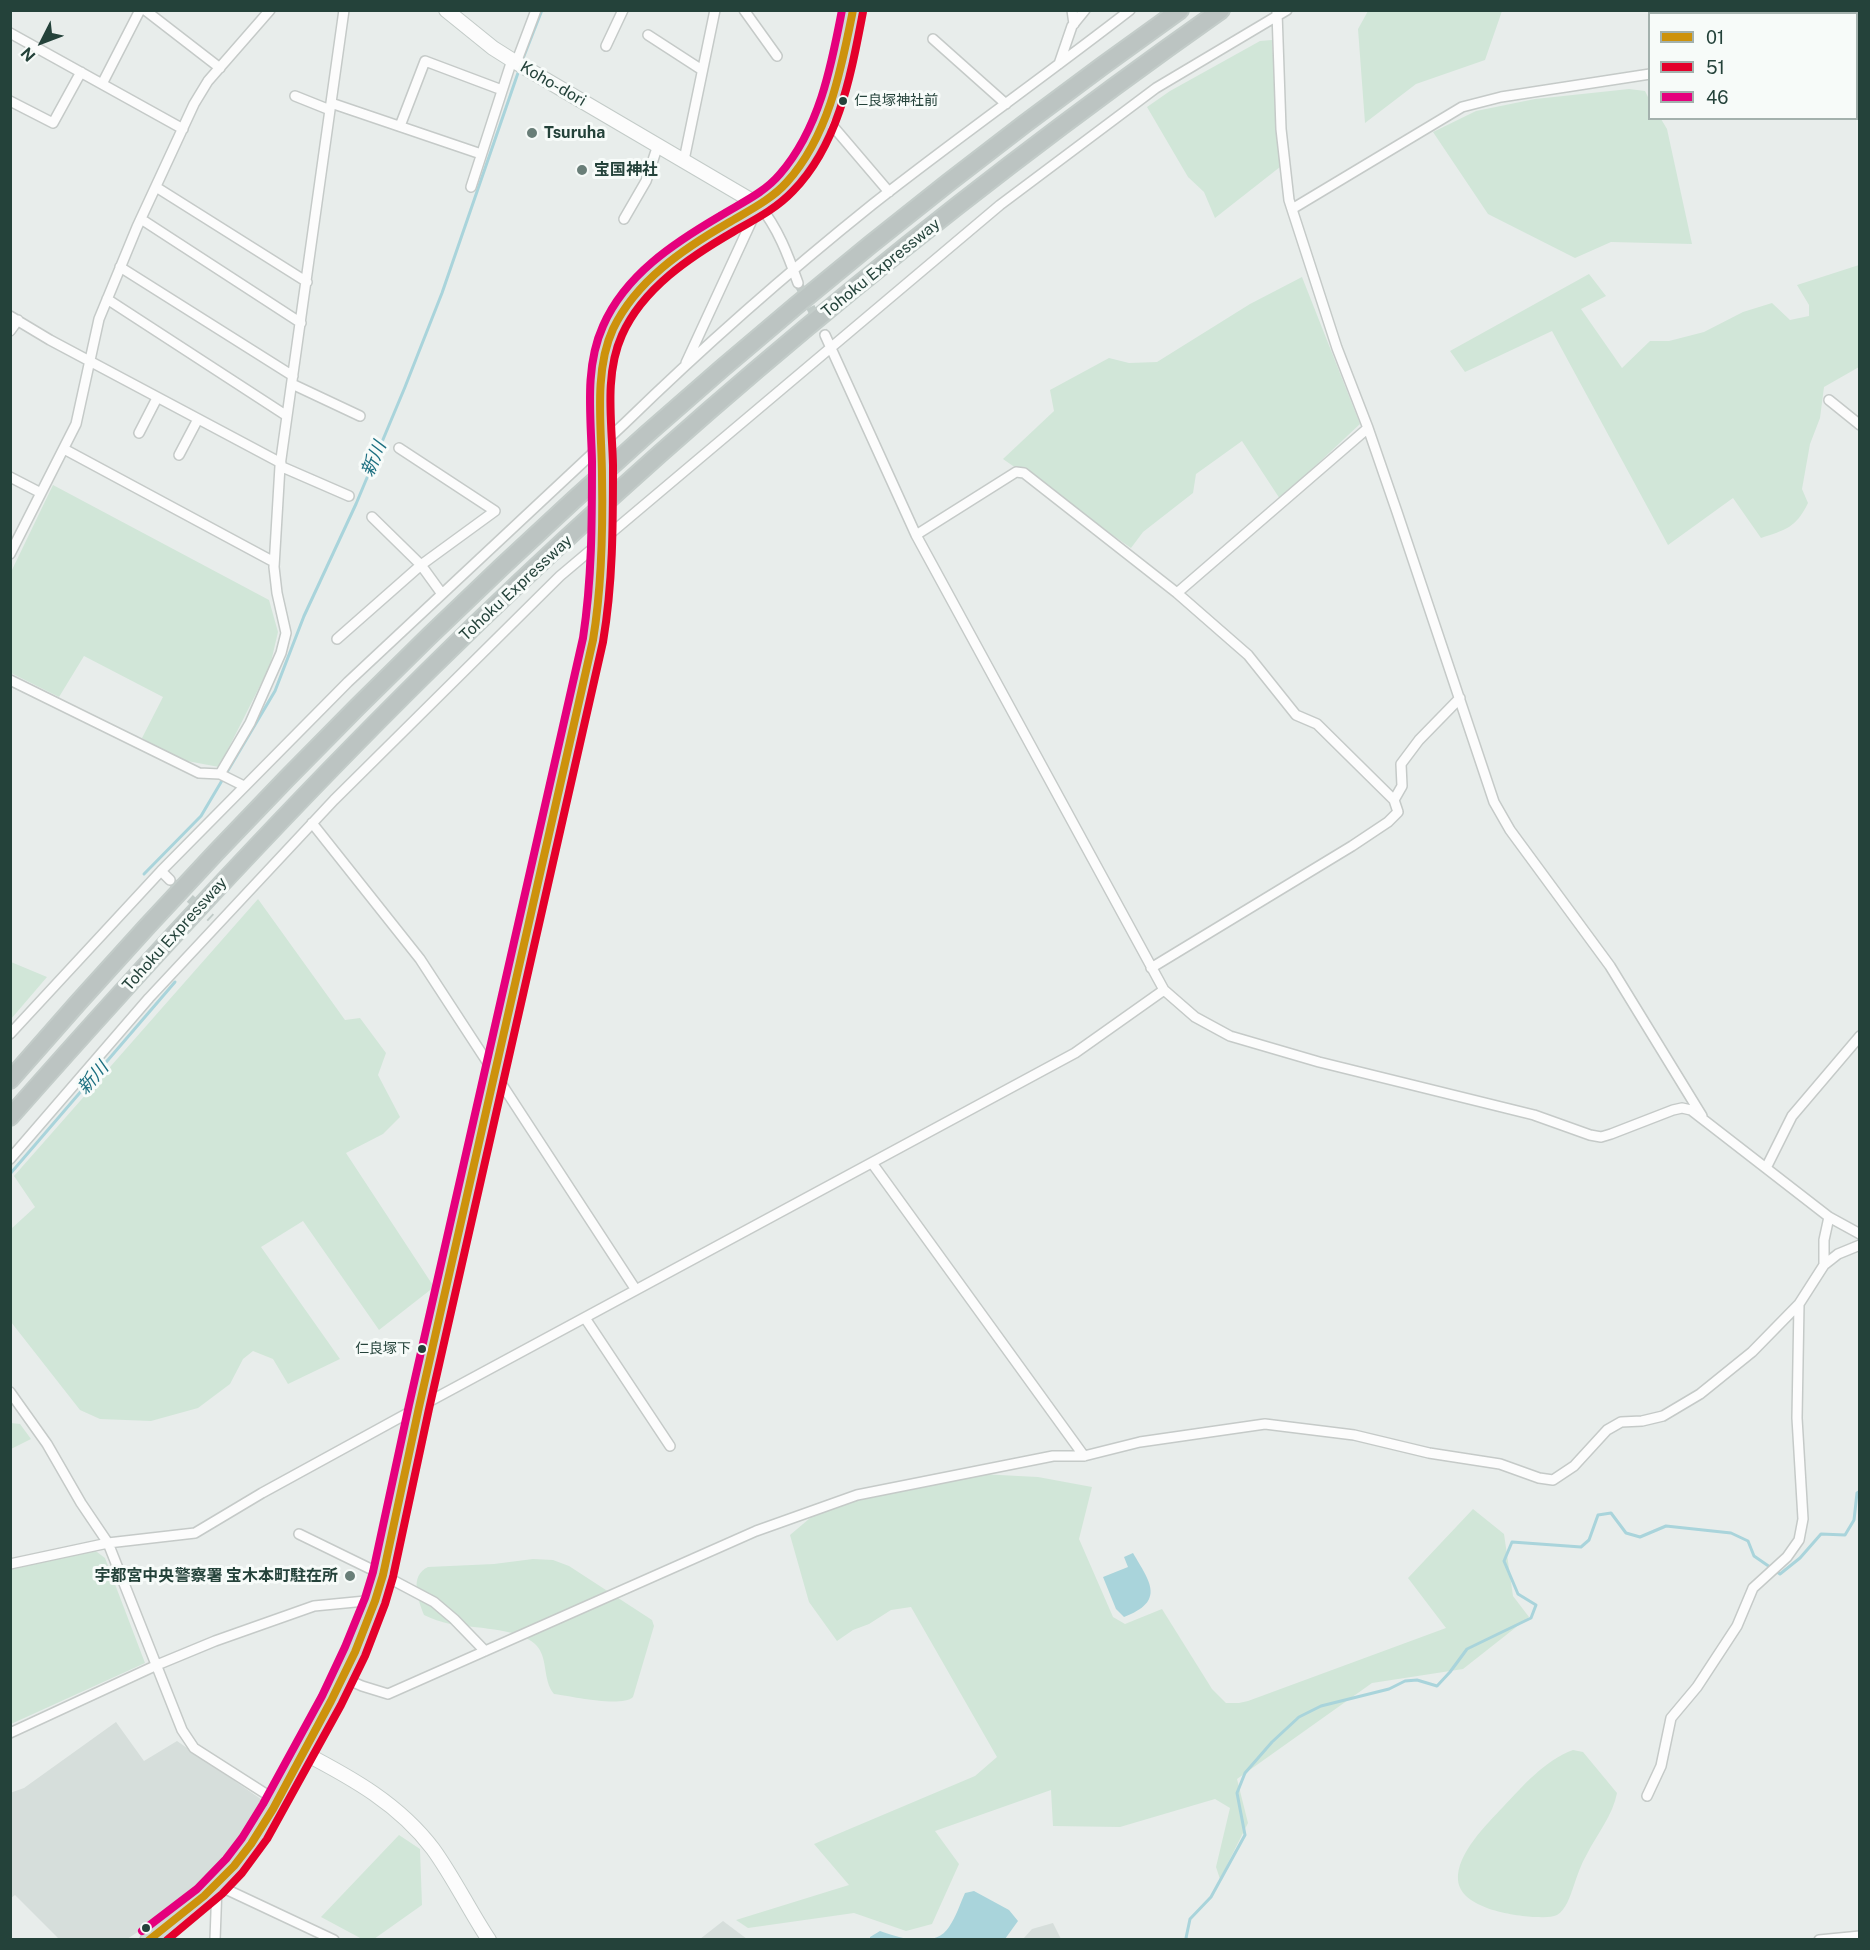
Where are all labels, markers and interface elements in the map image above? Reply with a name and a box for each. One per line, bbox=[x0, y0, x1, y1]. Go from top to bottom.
north arrow bbox=[12, 12, 72, 72]
legend bbox=[1648, 12, 1858, 120]
text: 01 bbox=[1706, 27, 1724, 48]
text: N bbox=[17, 43, 40, 65]
street label: Koho-dori bbox=[517, 57, 589, 111]
text: 51 bbox=[1706, 57, 1725, 78]
text: 46 bbox=[1706, 87, 1729, 108]
place label: 仁良塚神社前 bbox=[854, 93, 938, 109]
marker: 仁良塚神社前 bbox=[837, 95, 849, 107]
place label: Tsuruha bbox=[544, 123, 605, 143]
marker: Tsuruha bbox=[525, 126, 539, 140]
place label: 宝国神社 bbox=[594, 160, 658, 180]
marker: 宝国神社 bbox=[575, 163, 589, 177]
street label: Tohoku Expressway bbox=[818, 214, 944, 322]
water label: 新川 bbox=[357, 438, 391, 480]
street label: Tohoku Expressway bbox=[456, 531, 576, 645]
street label: Tohoku Expressway bbox=[119, 873, 231, 995]
water label: 新川 bbox=[73, 1057, 113, 1099]
place label: 仁良塚下 bbox=[355, 1341, 411, 1357]
marker: 仁良塚下 bbox=[416, 1343, 428, 1355]
place label: 宇都宮中央警察署 宝木本町駐在所 bbox=[94, 1566, 338, 1586]
marker: 宇都宮中央警察署 宝木本町駐在所 bbox=[343, 1569, 357, 1583]
unlabelled marker bbox=[140, 1922, 152, 1934]

